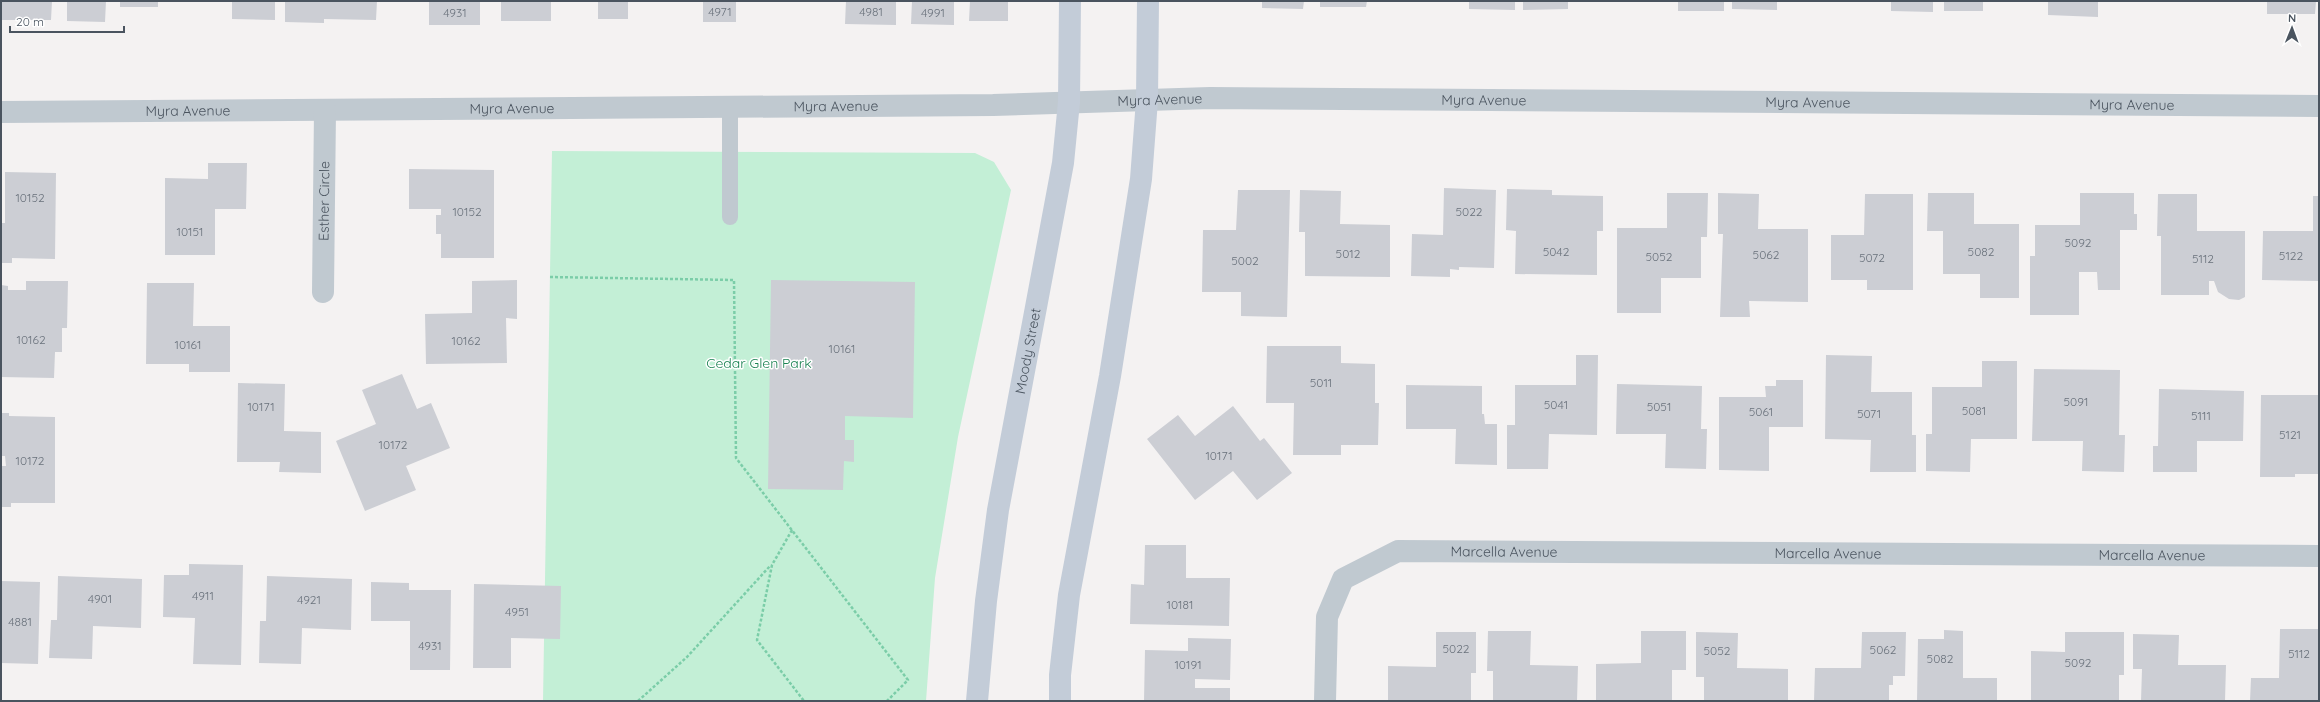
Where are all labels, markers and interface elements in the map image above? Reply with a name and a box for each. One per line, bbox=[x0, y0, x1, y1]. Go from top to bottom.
house number: 4971 bbox=[708, 4, 732, 19]
house number: 4981 bbox=[859, 4, 883, 19]
house number: 4931 bbox=[443, 5, 467, 20]
house number: 4991 bbox=[921, 5, 945, 20]
scale bar bbox=[10, 8, 124, 34]
north arrow bbox=[2272, 8, 2312, 48]
text: N bbox=[2288, 11, 2296, 25]
text: 20 m bbox=[16, 14, 44, 29]
street label: Myra Avenue bbox=[1117, 89, 1203, 110]
street label: Myra Avenue bbox=[1441, 91, 1526, 109]
street label: Myra Avenue bbox=[1765, 93, 1850, 112]
street label: Myra Avenue bbox=[2089, 95, 2174, 114]
street label: Myra Avenue bbox=[793, 97, 879, 115]
street label: Myra Avenue bbox=[469, 99, 555, 118]
street label: Myra Avenue bbox=[145, 101, 231, 120]
street label: Esther Circle bbox=[315, 161, 333, 241]
house number: 10152 bbox=[15, 190, 45, 205]
house number: 10152 bbox=[452, 204, 482, 219]
house number: 5022 bbox=[1456, 204, 1483, 219]
house number: 10151 bbox=[176, 224, 204, 239]
house number: 5092 bbox=[2064, 235, 2092, 250]
house number: 5042 bbox=[1543, 244, 1570, 259]
house number: 5082 bbox=[1968, 244, 1995, 259]
house number: 5012 bbox=[1336, 246, 1361, 261]
house number: 5062 bbox=[1753, 247, 1780, 262]
house number: 5122 bbox=[2279, 248, 2303, 263]
house number: 5052 bbox=[1646, 249, 1673, 264]
house number: 5072 bbox=[1859, 250, 1885, 265]
house number: 5112 bbox=[2192, 251, 2214, 266]
house number: 5002 bbox=[1231, 253, 1259, 268]
street label: Moody Street bbox=[1011, 306, 1045, 395]
house number: 10162 bbox=[16, 332, 46, 347]
house number: 10162 bbox=[451, 333, 481, 348]
house number: 10161 bbox=[175, 337, 201, 352]
house number: 10161 bbox=[829, 341, 855, 356]
park label: Cedar Glen Park bbox=[706, 354, 812, 372]
house number: 5011 bbox=[1310, 375, 1332, 390]
house number: 5091 bbox=[2064, 394, 2088, 409]
house number: 5041 bbox=[1544, 397, 1568, 412]
house number: 10171 bbox=[247, 399, 275, 414]
house number: 5051 bbox=[1647, 399, 1671, 414]
house number: 5081 bbox=[1962, 403, 1986, 418]
house number: 5061 bbox=[1749, 404, 1773, 419]
house number: 5071 bbox=[1857, 406, 1881, 421]
house number: 5111 bbox=[2191, 408, 2211, 423]
house number: 5121 bbox=[2279, 427, 2301, 442]
house number: 10172 bbox=[379, 437, 408, 452]
house number: 10171 bbox=[1205, 448, 1233, 463]
house number: 10172 bbox=[16, 453, 45, 468]
street label: Marcella Avenue bbox=[1450, 542, 1558, 561]
street label: Marcella Avenue bbox=[1774, 544, 1882, 563]
street label: Marcella Avenue bbox=[2098, 546, 2206, 564]
house number: 4911 bbox=[192, 588, 214, 603]
house number: 4901 bbox=[88, 591, 112, 606]
house number: 4921 bbox=[297, 592, 321, 607]
house number: 10181 bbox=[1167, 597, 1193, 612]
house number: 4951 bbox=[505, 604, 529, 619]
house number: 4881 bbox=[8, 614, 32, 629]
house number: 4931 bbox=[418, 638, 442, 653]
house number: 5022 bbox=[1443, 641, 1470, 656]
house number: 5062 bbox=[1870, 642, 1897, 657]
house number: 5052 bbox=[1704, 643, 1731, 658]
house number: 5112 bbox=[2288, 646, 2310, 661]
house number: 5082 bbox=[1927, 651, 1954, 666]
house number: 5092 bbox=[2064, 655, 2092, 670]
house number: 10191 bbox=[1174, 657, 1202, 672]

